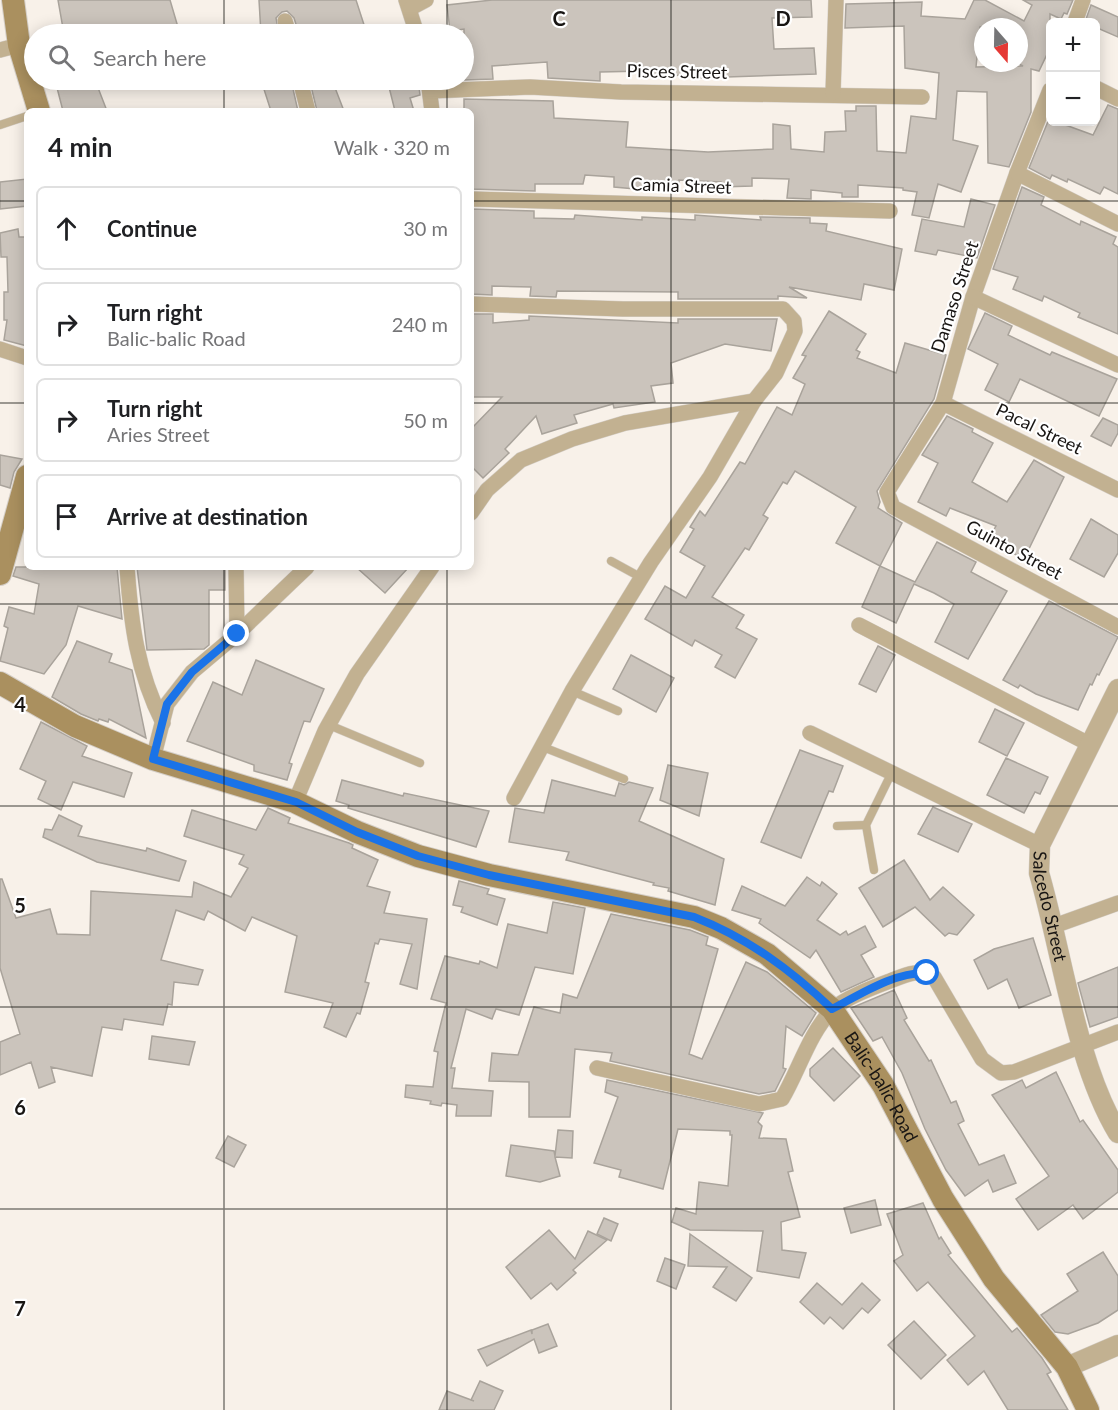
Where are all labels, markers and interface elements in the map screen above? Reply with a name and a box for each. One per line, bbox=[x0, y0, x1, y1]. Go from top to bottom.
text: C bbox=[552, 6, 566, 30]
text: D bbox=[775, 6, 791, 30]
north arrow bbox=[974, 18, 1028, 72]
map controls bbox=[1046, 18, 1100, 126]
button: + bbox=[1046, 18, 1100, 72]
search box bbox=[24, 24, 474, 90]
icon: search bbox=[45, 41, 78, 74]
text: Search here bbox=[93, 44, 206, 71]
street label: Pisces Street bbox=[627, 59, 728, 83]
button: − bbox=[1046, 72, 1100, 126]
text: 4 min bbox=[48, 131, 112, 163]
text: Walk · 320 m bbox=[334, 135, 450, 159]
street label: Camia Street bbox=[630, 172, 732, 198]
icon: ahead bbox=[50, 212, 83, 245]
text: Continue bbox=[107, 215, 197, 242]
text: 30 m bbox=[403, 216, 448, 240]
street label: Damaso Street bbox=[926, 238, 983, 355]
text: Turn right bbox=[107, 299, 202, 326]
icon: right bbox=[50, 308, 83, 341]
text: 240 m bbox=[392, 312, 448, 336]
text: Balic-balic Road bbox=[107, 326, 246, 350]
text: Turn right bbox=[107, 395, 202, 422]
street label: Pacal Street bbox=[993, 398, 1087, 459]
icon: right bbox=[50, 404, 83, 437]
text: 50 m bbox=[403, 408, 448, 432]
text: Aries Street bbox=[107, 422, 210, 446]
icon: arrive bbox=[50, 500, 83, 533]
text: Arrive at destination bbox=[107, 503, 308, 530]
street label: Guinto Street bbox=[963, 515, 1067, 584]
route end bbox=[223, 620, 249, 646]
text: 4 bbox=[14, 692, 26, 716]
street label: Salcedo Street bbox=[1029, 851, 1072, 964]
text: 5 bbox=[14, 893, 26, 917]
route start bbox=[913, 959, 939, 985]
street label: Balic-balic Road bbox=[840, 1027, 923, 1146]
text: 6 bbox=[14, 1095, 26, 1119]
text: 7 bbox=[14, 1296, 26, 1320]

